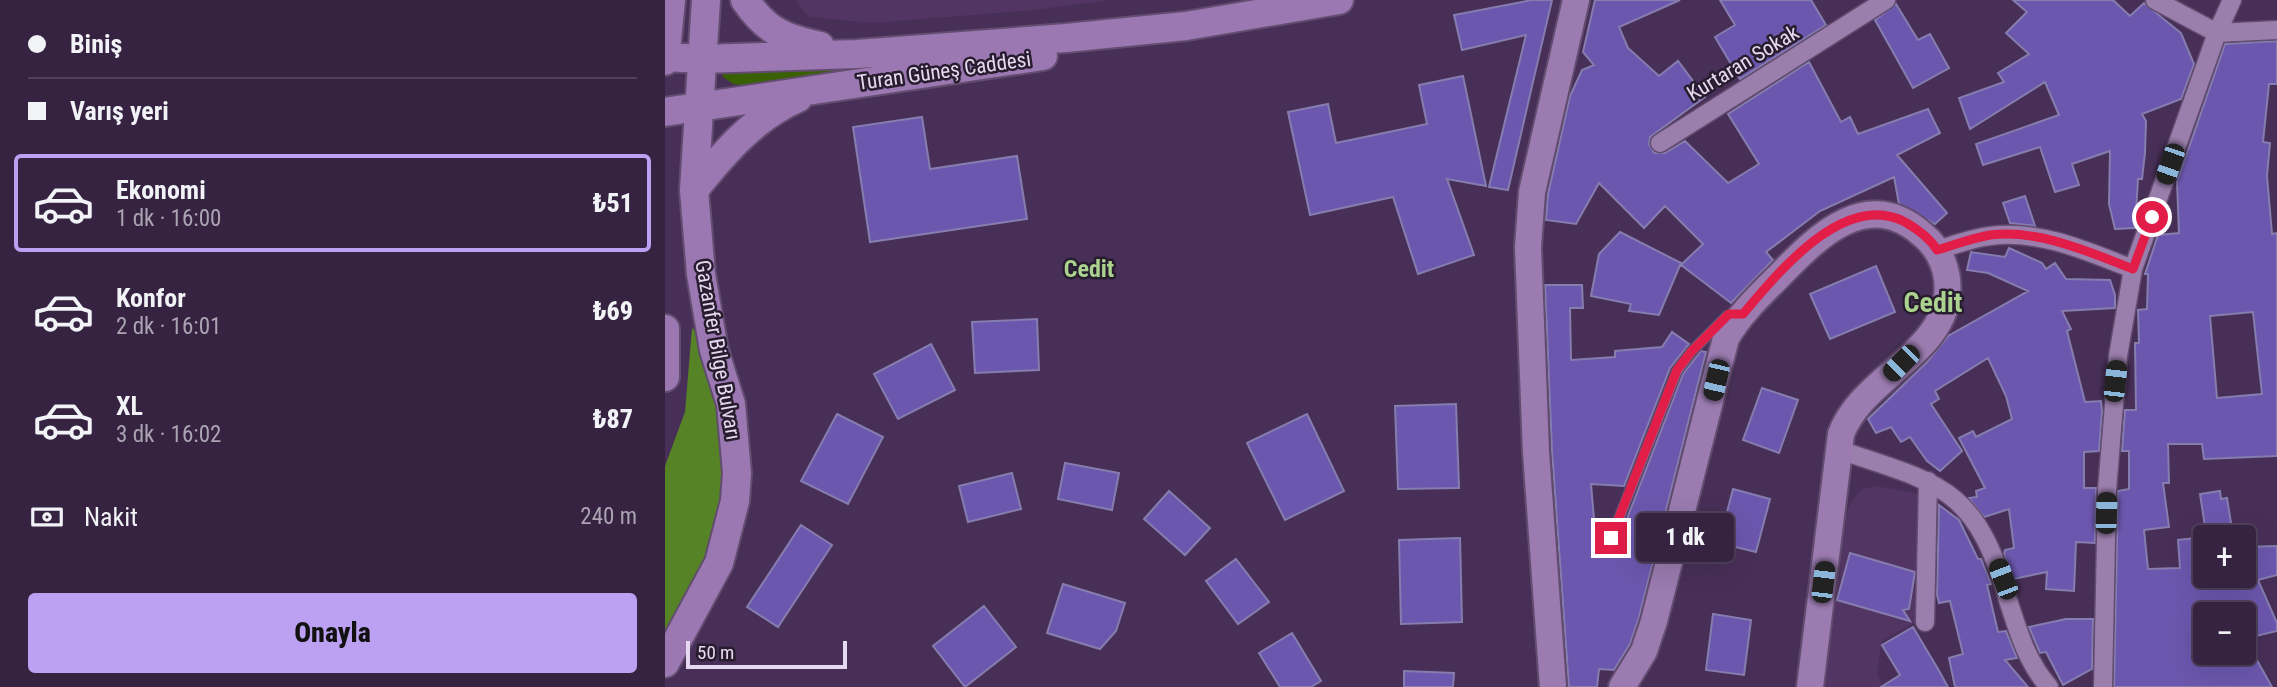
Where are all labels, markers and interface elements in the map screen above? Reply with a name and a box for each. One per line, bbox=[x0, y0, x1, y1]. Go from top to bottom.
street label: Kurtaran Sokak bbox=[1683, 20, 1804, 106]
text: Biniş bbox=[70, 29, 122, 59]
street label: Turan Güneş Caddesi bbox=[856, 47, 1032, 95]
text: Varış yeri bbox=[70, 96, 169, 126]
car bbox=[2154, 141, 2187, 187]
icon: car bbox=[32, 172, 95, 235]
text: Ekonomi bbox=[116, 175, 206, 205]
text: ₺51 bbox=[592, 188, 633, 218]
route start bbox=[2136, 201, 2168, 233]
text: 1 dk · 16:00 bbox=[116, 205, 221, 232]
district label: Cedit bbox=[1064, 255, 1114, 283]
street label: Gazanfer Bilge Bulvarı bbox=[690, 258, 746, 442]
icon: car bbox=[32, 280, 95, 343]
text: Konfor bbox=[116, 283, 186, 313]
district label: Cedit bbox=[1904, 286, 1962, 319]
text: ₺69 bbox=[592, 296, 633, 326]
text: 2 dk · 16:01 bbox=[116, 313, 221, 340]
car bbox=[1879, 341, 1924, 385]
car bbox=[1702, 357, 1731, 403]
car bbox=[2103, 359, 2128, 403]
icon: car bbox=[32, 388, 95, 451]
text: XL bbox=[116, 391, 143, 421]
text: ₺87 bbox=[592, 404, 633, 434]
text: 3 dk · 16:02 bbox=[116, 421, 221, 448]
car bbox=[2095, 492, 2118, 534]
icon: cash bbox=[28, 498, 66, 536]
text: Nakit bbox=[84, 502, 138, 532]
text: 240 m bbox=[580, 503, 637, 530]
callout: 1 dk bbox=[1635, 514, 1733, 562]
route end bbox=[1595, 522, 1627, 554]
text: 1 dk bbox=[1665, 524, 1705, 551]
map controls bbox=[2193, 525, 2256, 665]
button: + bbox=[2193, 525, 2256, 588]
car bbox=[1986, 556, 2021, 602]
car bbox=[1811, 560, 1836, 604]
button: Onayla bbox=[28, 593, 637, 673]
button: − bbox=[2193, 602, 2256, 665]
scale bar bbox=[686, 638, 847, 670]
text: 50 m bbox=[697, 641, 734, 664]

